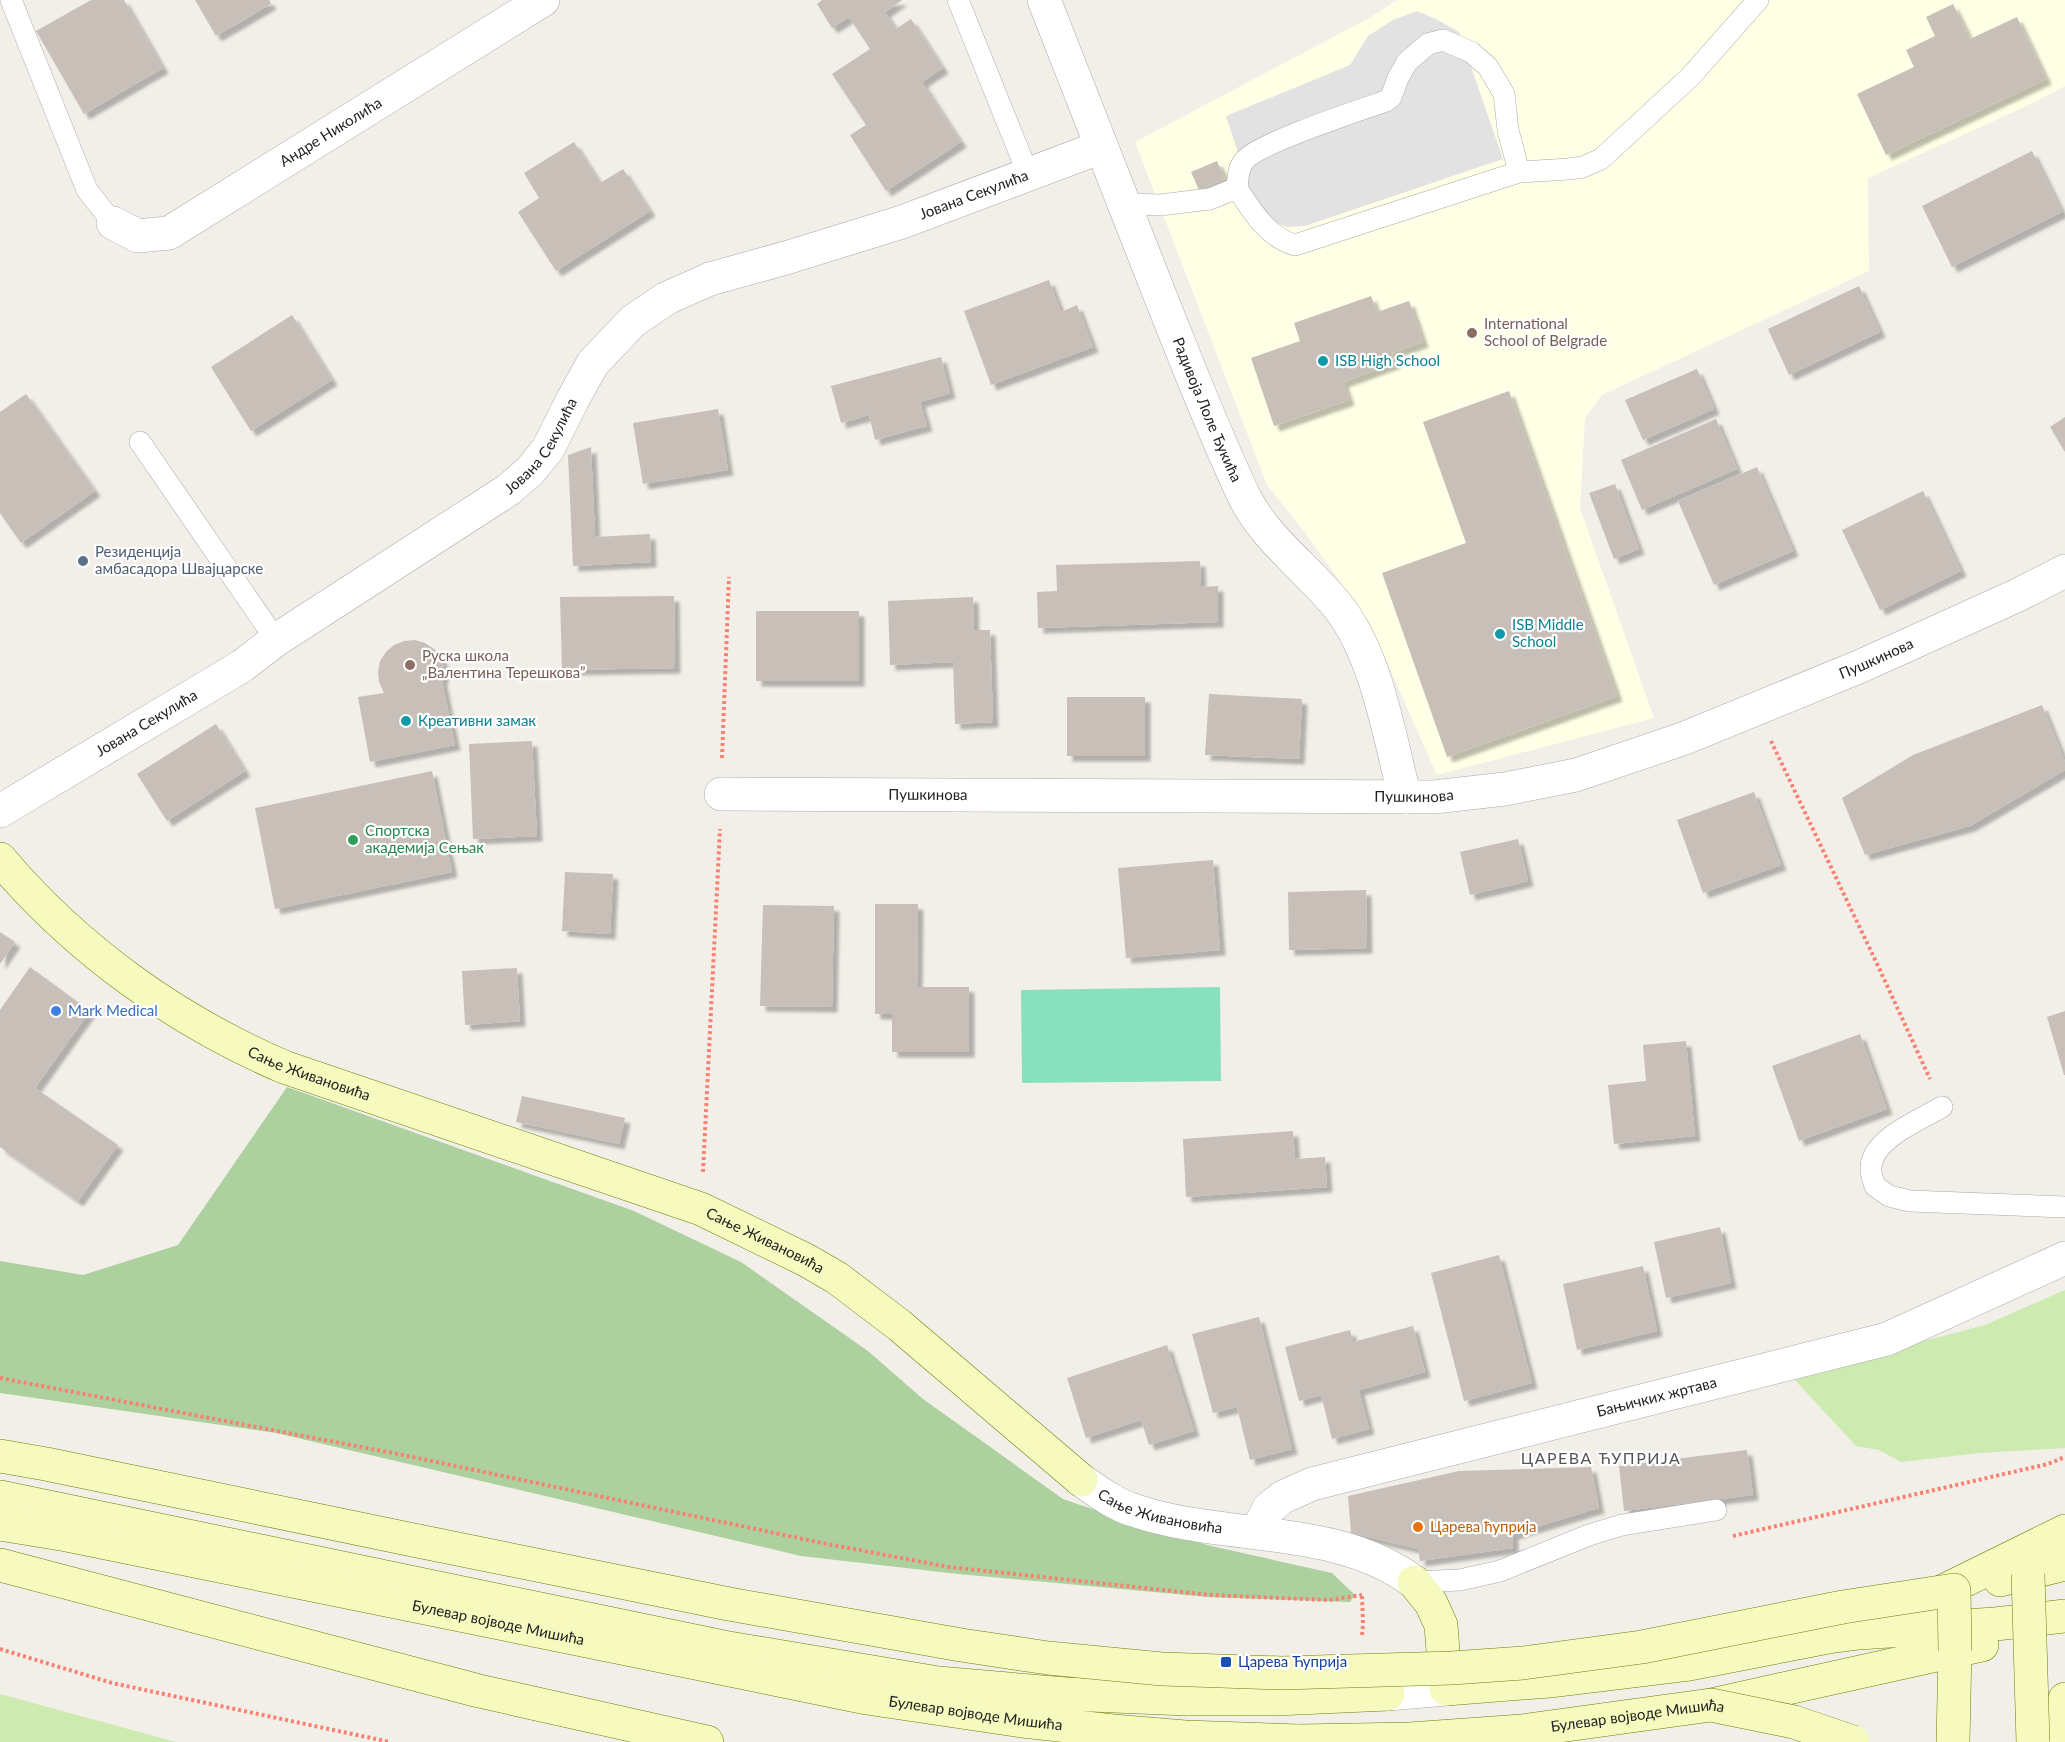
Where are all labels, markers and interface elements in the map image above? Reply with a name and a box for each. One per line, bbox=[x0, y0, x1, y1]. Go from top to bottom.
street label: Андре Николића bbox=[276, 93, 385, 170]
street label: Јована Секулића bbox=[917, 165, 1031, 223]
place label: International School of Belgrade bbox=[1484, 314, 1607, 349]
marker: International School of Belgrade bbox=[1465, 326, 1479, 340]
street label: Радивоја Лоле Ђукића bbox=[1170, 335, 1246, 485]
place label: ISB High School bbox=[1335, 351, 1440, 369]
marker: ISB High School bbox=[1316, 354, 1330, 368]
street label: Јована Секулића bbox=[500, 395, 580, 497]
place label: Резиденција амбасадора Швајцарске bbox=[95, 542, 263, 577]
marker: Резиденција амбасадора Швајцарске bbox=[76, 554, 90, 568]
place label: ISB Middle School bbox=[1512, 615, 1584, 650]
marker: ISB Middle School bbox=[1493, 627, 1507, 641]
street label: Пушкинова bbox=[1836, 634, 1916, 682]
place label: Руска школа „Валентина Терешкова” bbox=[422, 646, 585, 681]
marker: Руска школа „Валентина Терешкова” bbox=[403, 658, 417, 672]
street label: Јована Секулића bbox=[92, 685, 200, 760]
place label: Креативни замак bbox=[418, 711, 536, 729]
marker: Креативни замак bbox=[399, 714, 413, 728]
street label: Пушкинова bbox=[888, 785, 968, 803]
street label: Пушкинова bbox=[1374, 785, 1454, 805]
place label: Спортска академија Сењак bbox=[365, 821, 484, 856]
marker: Спортска академија Сењак bbox=[346, 833, 360, 847]
place label: Mark Medical bbox=[68, 1001, 158, 1019]
marker: Mark Medical bbox=[49, 1004, 63, 1018]
street label: Сање Живановића bbox=[245, 1042, 373, 1104]
street label: Сање Живановића bbox=[703, 1203, 828, 1277]
street label: Бањичких жртава bbox=[1595, 1372, 1718, 1420]
district label: ЦАРЕВА ЋУПРИЈА bbox=[1521, 1448, 1681, 1467]
street label: Сање Живановића bbox=[1095, 1484, 1224, 1537]
place label: Царева ћуприја bbox=[1430, 1517, 1537, 1535]
marker: Царева ћуприја bbox=[1411, 1520, 1425, 1534]
street label: Булевар војводе Мишића bbox=[411, 1596, 586, 1648]
place label: Царева Ћуприја bbox=[1238, 1652, 1347, 1670]
marker: Царева Ћуприја bbox=[1219, 1655, 1233, 1669]
street label: Булевар војводе Мишића bbox=[888, 1691, 1064, 1733]
street label: Булевар војводе Мишића bbox=[1549, 1695, 1726, 1735]

